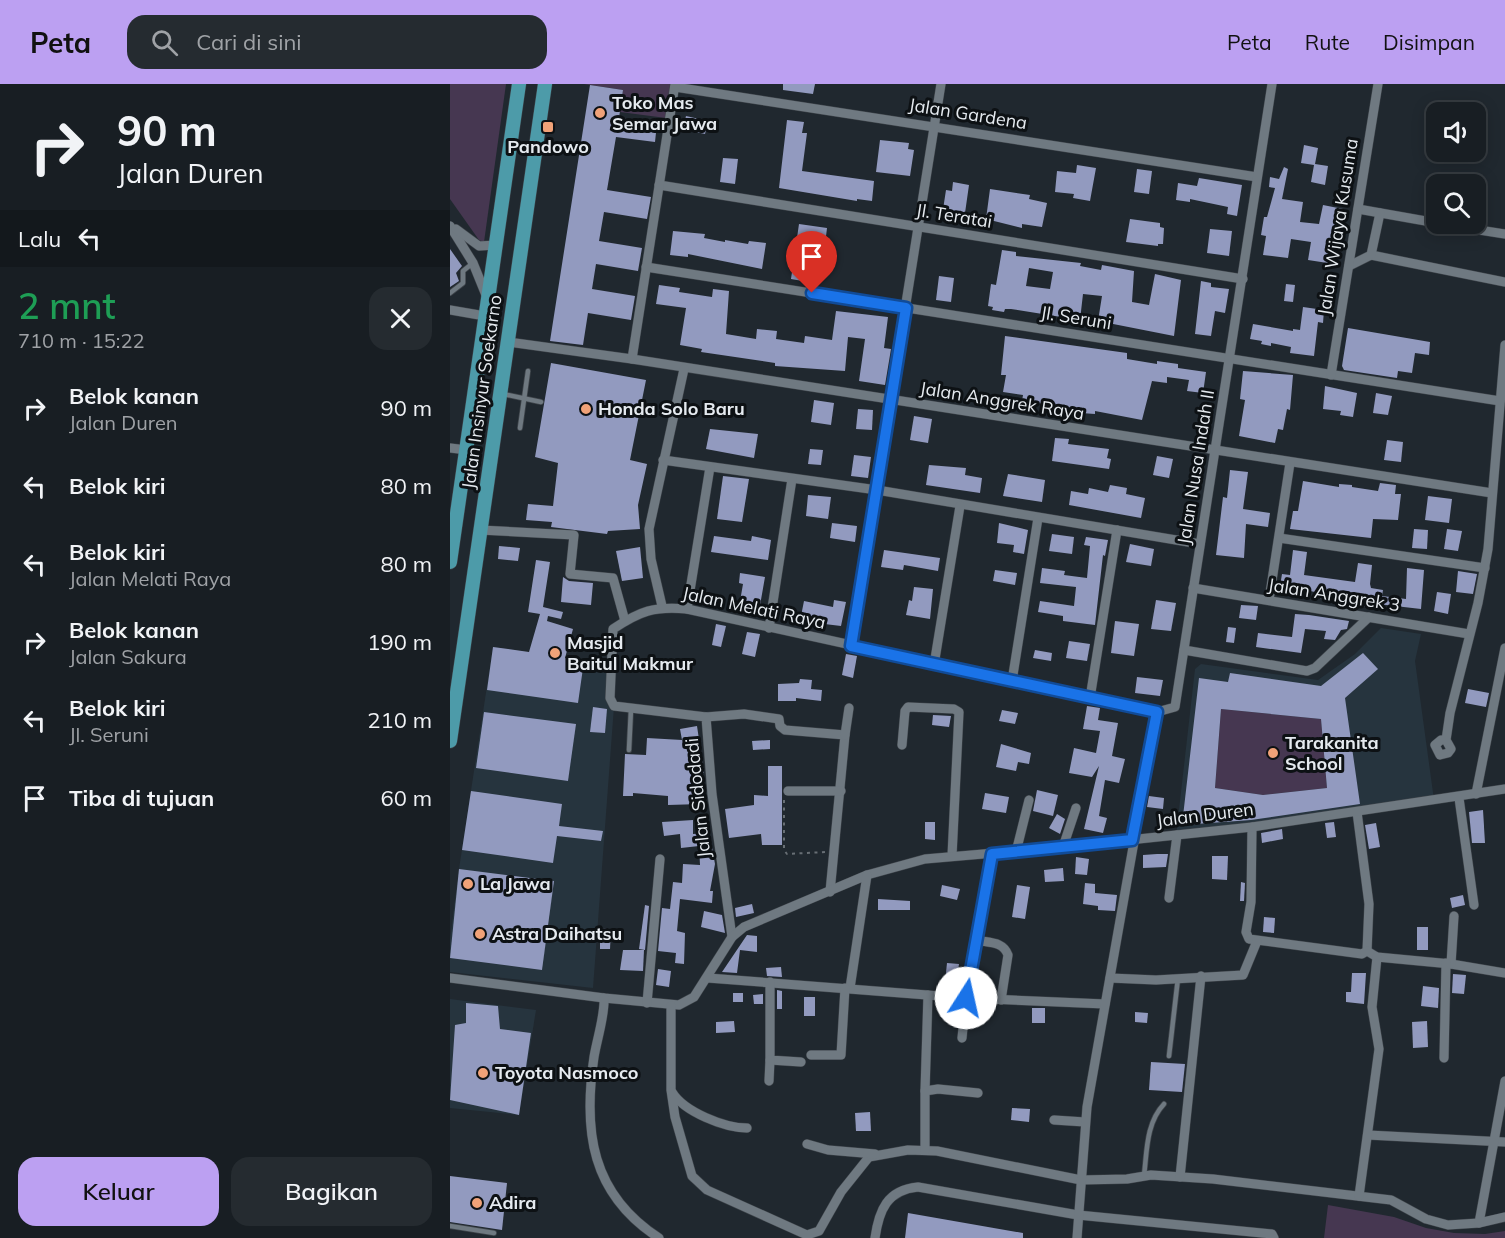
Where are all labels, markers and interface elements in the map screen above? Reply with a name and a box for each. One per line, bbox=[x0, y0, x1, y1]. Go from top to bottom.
search box bbox=[127, 15, 547, 69]
text: Peta bbox=[30, 25, 91, 60]
icon: search bbox=[148, 26, 181, 59]
text: Cari di sini bbox=[196, 28, 302, 56]
text: Peta bbox=[1227, 29, 1272, 55]
text: Rute bbox=[1305, 29, 1350, 55]
text: Disimpan bbox=[1383, 29, 1475, 55]
place label: Toko Mas Semar Jawa bbox=[612, 91, 717, 135]
street label: Jalan Gardena bbox=[907, 93, 1029, 134]
map controls bbox=[1426, 102, 1486, 234]
button: sound bbox=[1426, 102, 1486, 162]
text: 90 m bbox=[117, 104, 217, 157]
marker: Toko Mas Semar Jawa bbox=[593, 106, 607, 120]
icon: right bbox=[18, 108, 96, 186]
marker: Pandowo bbox=[541, 120, 555, 134]
place label: Pandowo bbox=[507, 135, 589, 158]
street label: Jalan Wijaya Kusuma bbox=[1312, 137, 1363, 317]
text: Jalan Duren bbox=[117, 156, 263, 190]
button: search bbox=[1426, 174, 1486, 234]
street label: Jl. Teratai bbox=[914, 198, 994, 233]
icon: left bbox=[73, 222, 106, 255]
text: Lalu bbox=[18, 225, 61, 253]
pin bbox=[786, 231, 837, 293]
icon: arrive bbox=[795, 240, 828, 273]
text: 2 mnt bbox=[18, 283, 116, 328]
button: close bbox=[369, 287, 432, 350]
street label: Jalan Insinyur Soekarno bbox=[456, 293, 507, 490]
street label: Jl. Seruni bbox=[1039, 301, 1113, 334]
text: 710 m · 15:22 bbox=[18, 328, 144, 353]
street label: Jalan Anggrek Raya bbox=[918, 376, 1086, 425]
text: Belok kanan bbox=[69, 382, 199, 410]
street label: Jalan Nusa Indah II bbox=[1172, 388, 1219, 546]
icon: right bbox=[18, 392, 51, 425]
text: 90 m bbox=[381, 394, 432, 422]
place label: Honda Solo Baru bbox=[598, 397, 745, 420]
marker: Honda Solo Baru bbox=[579, 402, 593, 416]
text: Jalan Duren bbox=[69, 410, 178, 435]
icon: left bbox=[18, 470, 51, 503]
text: Belok kiri bbox=[69, 472, 165, 500]
text: 80 m bbox=[381, 472, 432, 500]
text: Belok kiri bbox=[69, 538, 165, 566]
icon: left bbox=[18, 548, 51, 581]
text: 80 m bbox=[381, 550, 432, 578]
text: Jalan Melati Raya bbox=[69, 566, 231, 591]
street label: Jalan Anggrek 3 bbox=[1266, 573, 1402, 616]
street label: Jalan Melati Raya bbox=[680, 581, 828, 634]
text: Belok kanan bbox=[69, 616, 199, 644]
icon: right bbox=[18, 626, 51, 659]
text: 190 m bbox=[367, 628, 432, 656]
place label: Masjid Baitul Makmur bbox=[567, 631, 694, 675]
text: Jalan Sakura bbox=[69, 644, 187, 669]
marker: Masjid Baitul Makmur bbox=[548, 646, 562, 660]
text: Belok kiri bbox=[69, 694, 165, 722]
icon: left bbox=[18, 704, 51, 737]
text: 210 m bbox=[367, 706, 432, 734]
text: Jl. Seruni bbox=[69, 722, 149, 747]
place label: Tarakanita School bbox=[1285, 731, 1379, 775]
street label: Jalan Sidodadi bbox=[680, 737, 715, 859]
marker: Tarakanita School bbox=[1266, 746, 1280, 760]
icon: arrive bbox=[18, 782, 51, 815]
text: Tiba di tujuan bbox=[69, 784, 214, 812]
text: 60 m bbox=[381, 784, 432, 812]
street label: Jalan Duren bbox=[1155, 797, 1255, 832]
place label: La Jawa bbox=[480, 872, 551, 895]
marker: La Jawa bbox=[461, 877, 475, 891]
place label: Astra Daihatsu bbox=[492, 922, 622, 945]
marker: Astra Daihatsu bbox=[473, 927, 487, 941]
position arrow bbox=[934, 966, 998, 1030]
place label: Toyota Nasmoco bbox=[495, 1061, 638, 1084]
marker: Toyota Nasmoco bbox=[476, 1066, 490, 1080]
button: Keluar bbox=[18, 1157, 219, 1226]
button: Bagikan bbox=[231, 1157, 432, 1226]
place label: Adira bbox=[489, 1191, 536, 1214]
marker: Adira bbox=[470, 1196, 484, 1210]

